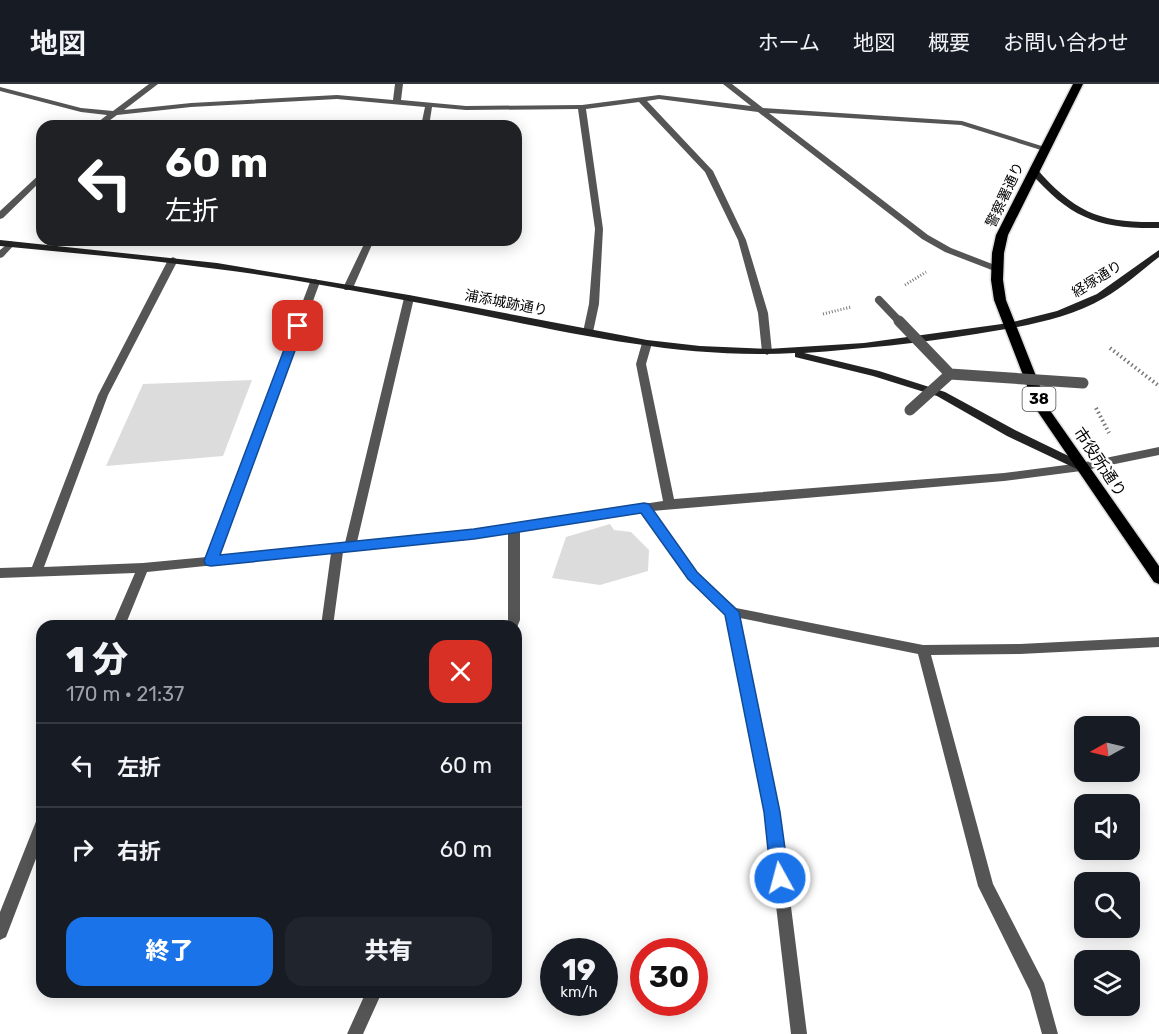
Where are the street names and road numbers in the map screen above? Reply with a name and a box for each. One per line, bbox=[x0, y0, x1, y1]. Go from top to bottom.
street label: 警察署通り bbox=[983, 160, 1027, 230]
street label: 経塚通り bbox=[1069, 257, 1125, 301]
street label: 浦添城跡通り bbox=[463, 287, 549, 319]
road number: 38 bbox=[1022, 387, 1056, 411]
street label: 市役所通り bbox=[1070, 424, 1130, 500]

